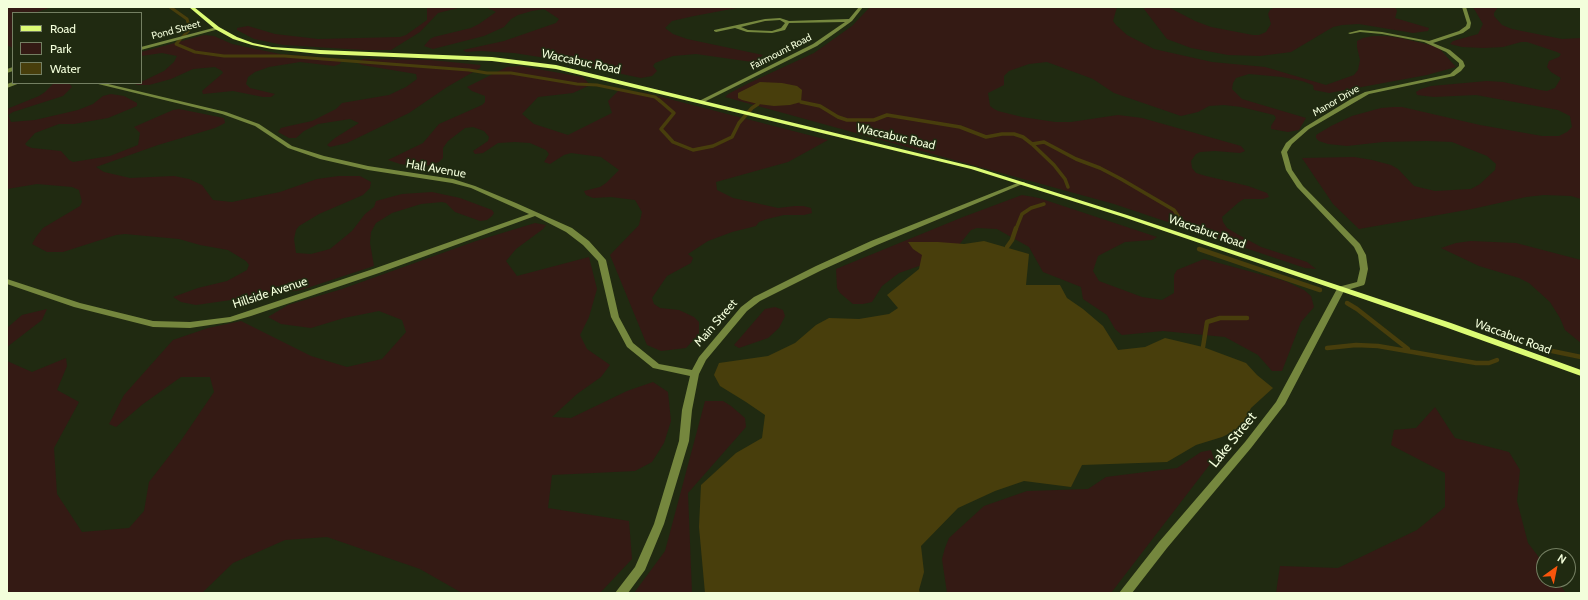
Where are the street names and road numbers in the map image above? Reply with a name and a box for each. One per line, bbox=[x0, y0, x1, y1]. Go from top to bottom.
street label: Pond Street bbox=[150, 18, 202, 42]
street label: Fairmount Road bbox=[748, 31, 814, 73]
street label: Waccabuc Road bbox=[540, 47, 622, 77]
street label: Manor Drive bbox=[1311, 83, 1361, 119]
street label: Waccabuc Road bbox=[855, 121, 937, 153]
street label: Hall Avenue bbox=[405, 157, 467, 181]
street label: Waccabuc Road bbox=[1167, 212, 1247, 252]
street label: Hillside Avenue bbox=[231, 274, 309, 312]
street label: Main Street bbox=[691, 296, 741, 350]
street label: Waccabuc Road bbox=[1473, 316, 1553, 358]
street label: Lake Street bbox=[1206, 409, 1260, 471]

